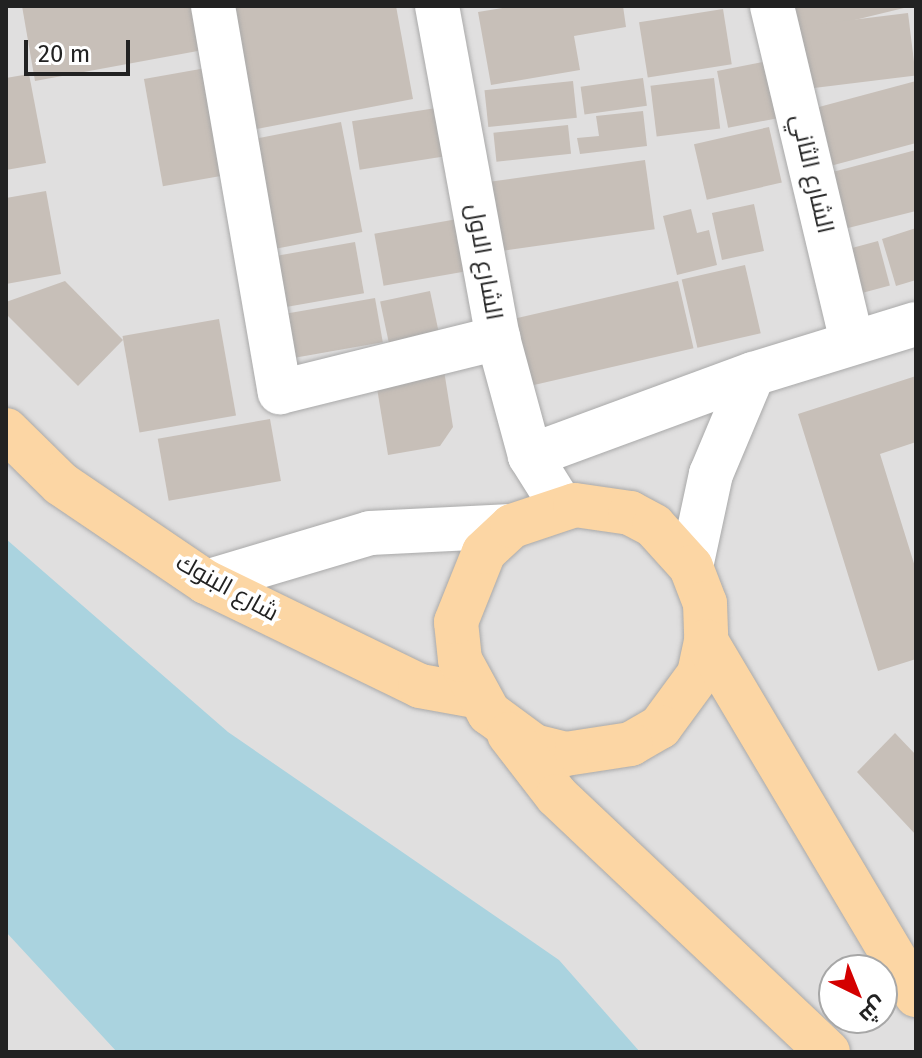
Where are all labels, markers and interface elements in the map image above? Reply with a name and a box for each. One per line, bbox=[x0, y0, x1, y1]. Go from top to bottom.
scale bar bbox=[28, 24, 134, 74]
text: 20 m bbox=[38, 40, 90, 68]
street label: الشارع الثاني bbox=[784, 112, 840, 236]
street label: الشارع الاول bbox=[460, 202, 508, 322]
street label: شارع البنوك bbox=[171, 548, 283, 628]
north arrow bbox=[818, 954, 898, 1034]
text: ش bbox=[854, 991, 893, 1030]

